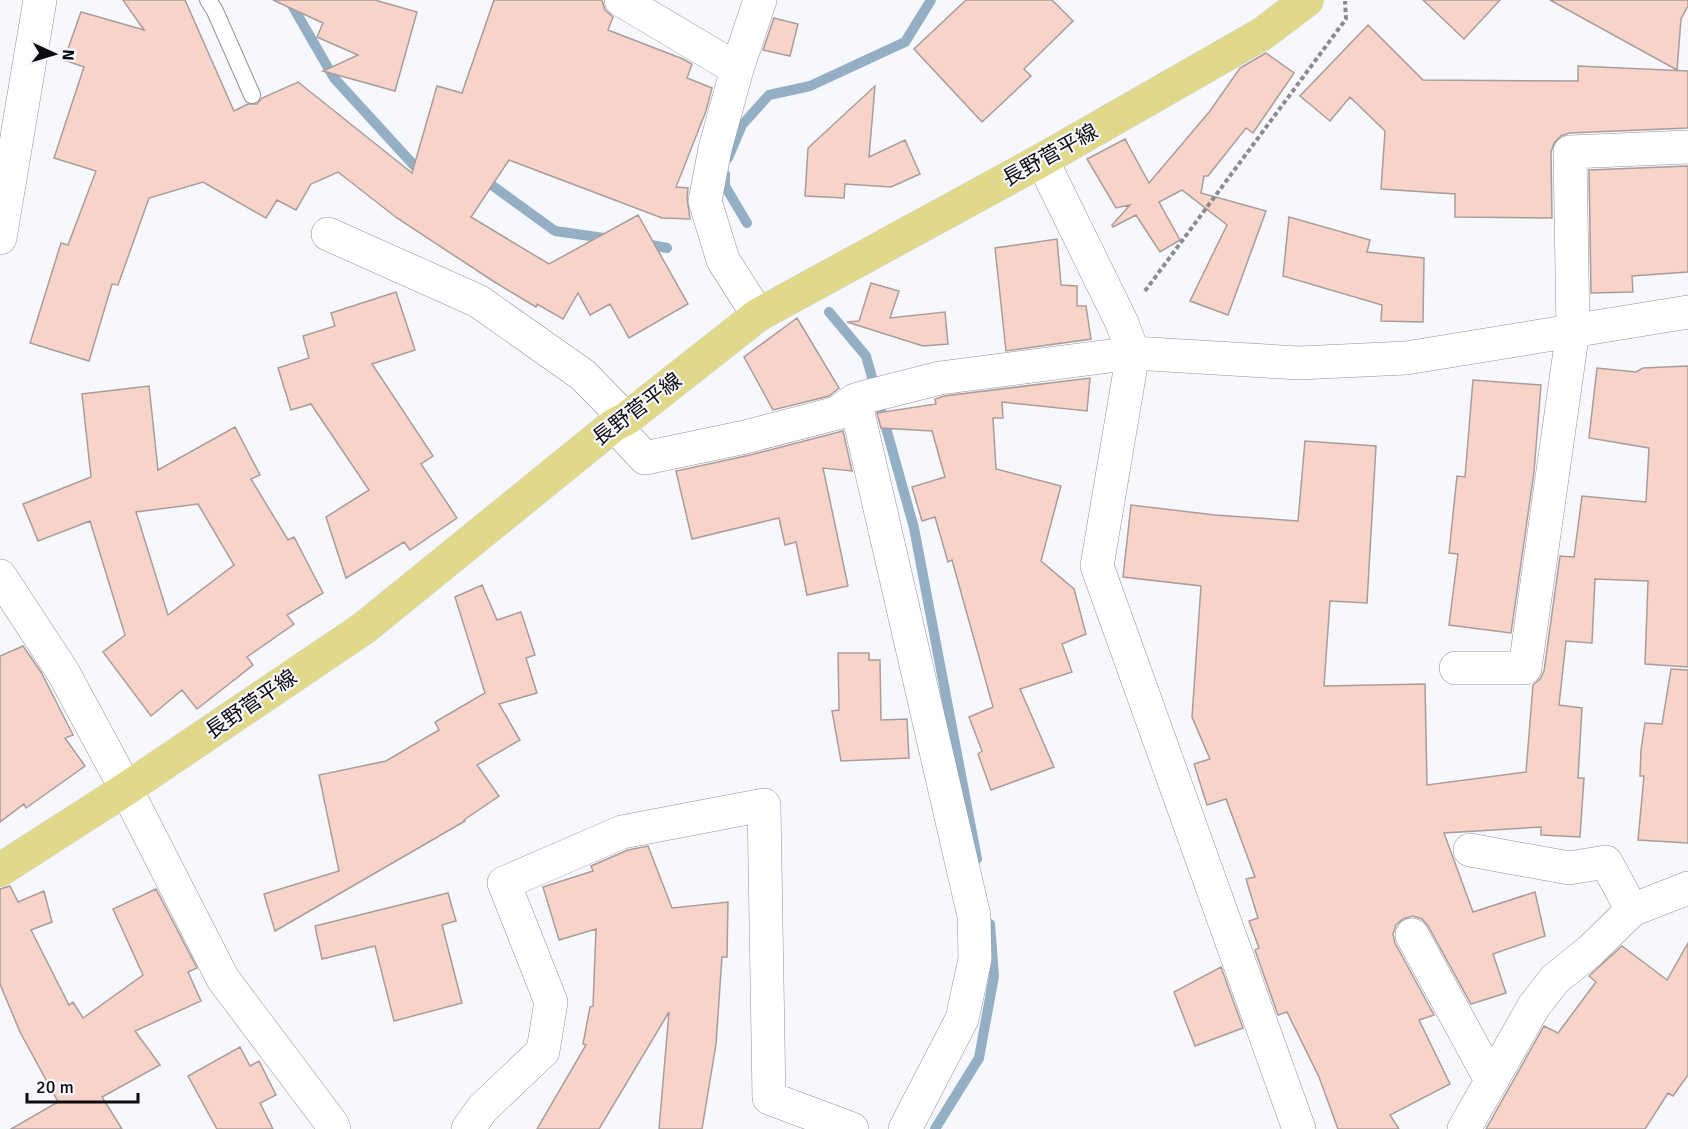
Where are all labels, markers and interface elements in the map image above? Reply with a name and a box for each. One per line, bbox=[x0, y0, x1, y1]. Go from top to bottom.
north arrow bbox=[24, 24, 84, 84]
text: N bbox=[58, 49, 78, 61]
street label: 長野菅平線 bbox=[998, 118, 1102, 192]
street label: 長野菅平線 bbox=[587, 367, 687, 451]
street label: 長野菅平線 bbox=[200, 664, 302, 744]
scale bar bbox=[27, 1066, 138, 1104]
text: 20 m bbox=[36, 1076, 74, 1098]

